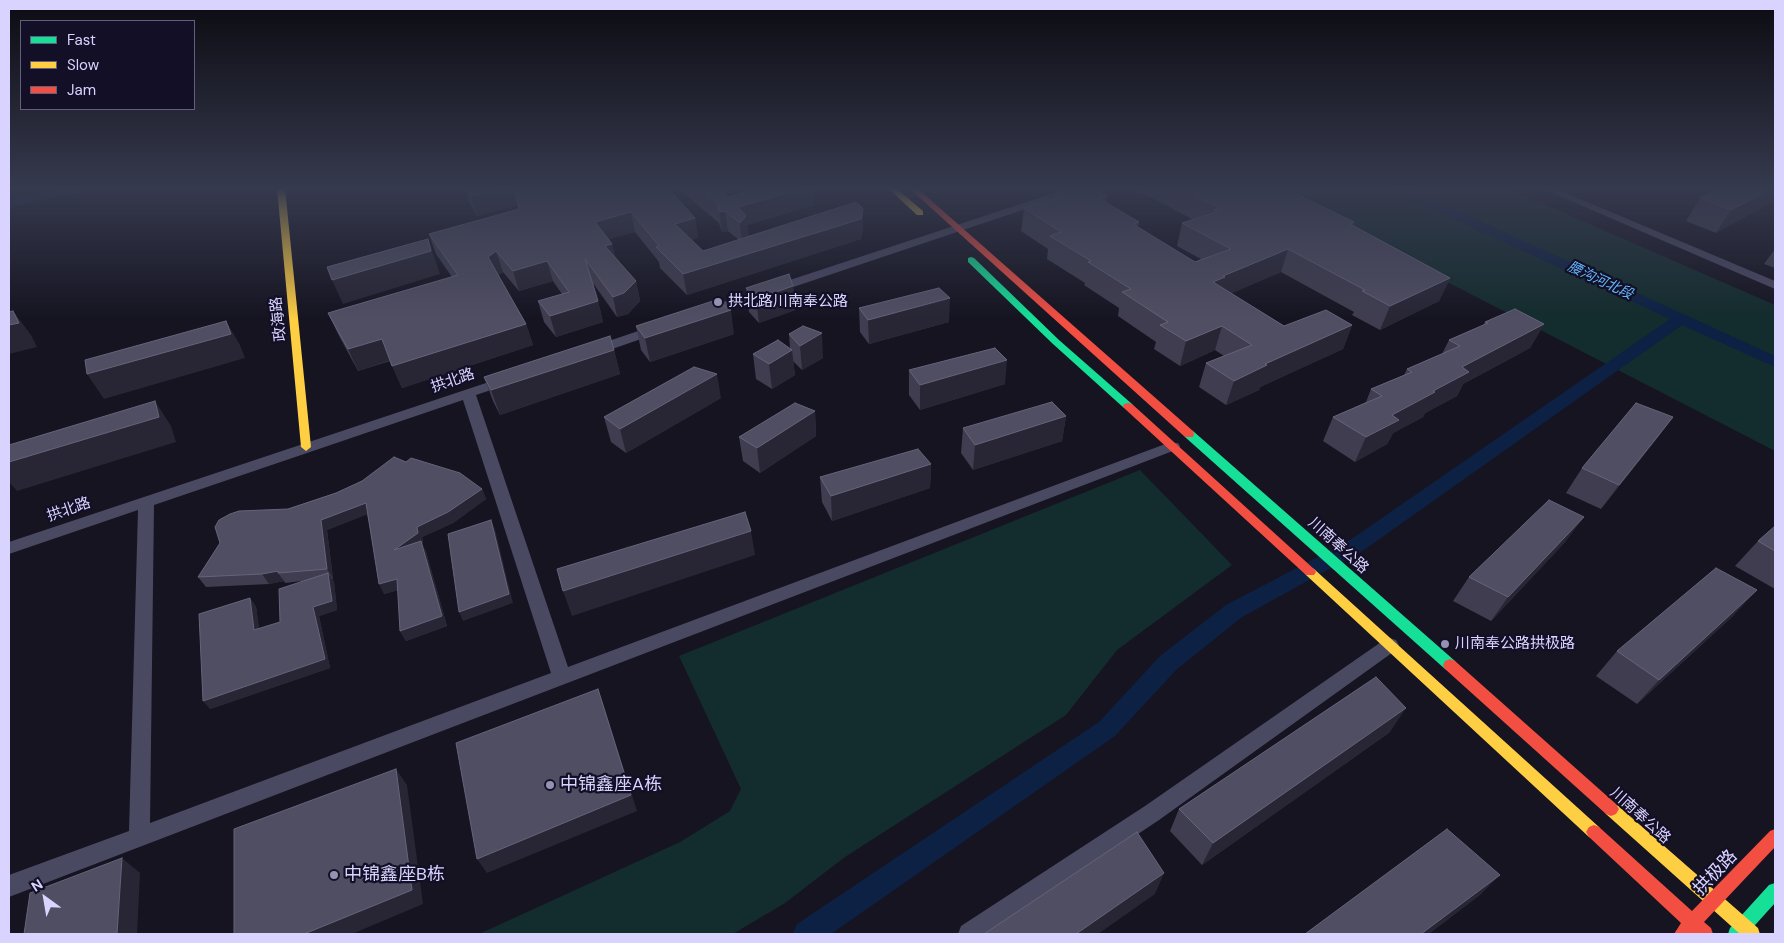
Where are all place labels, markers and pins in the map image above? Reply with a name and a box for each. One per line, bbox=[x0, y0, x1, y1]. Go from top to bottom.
place label: 拱北路川南奉公路 bbox=[728, 293, 848, 311]
marker: 拱北路川南奉公路 bbox=[712, 296, 724, 308]
place label: 川南奉公路拱极路 bbox=[1455, 635, 1575, 653]
marker: 川南奉公路拱极路 bbox=[1439, 638, 1451, 650]
place label: 中锦鑫座A栋 bbox=[560, 774, 662, 796]
marker: 中锦鑫座A栋 bbox=[544, 779, 556, 791]
place label: 中锦鑫座B栋 bbox=[344, 864, 445, 886]
marker: 中锦鑫座B栋 bbox=[328, 869, 340, 881]

